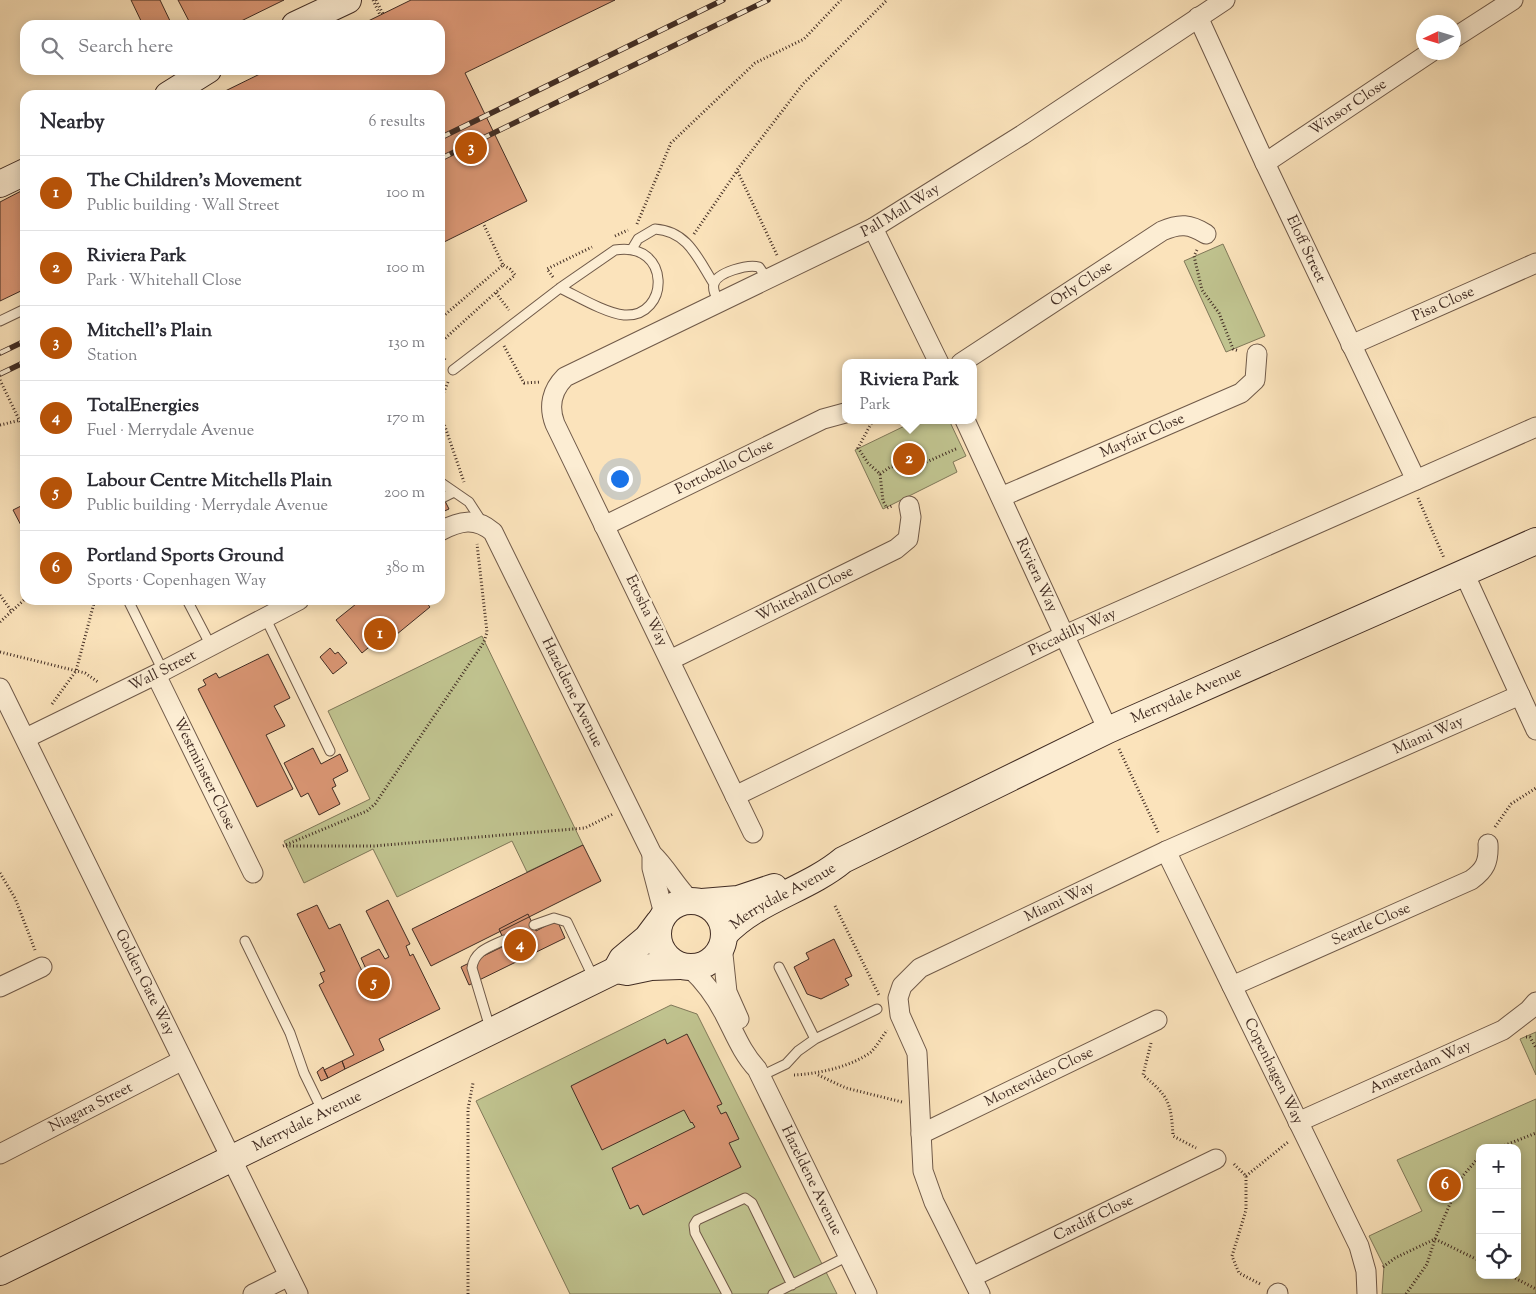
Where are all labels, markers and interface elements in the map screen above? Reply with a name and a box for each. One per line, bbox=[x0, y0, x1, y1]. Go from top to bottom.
north arrow bbox=[1416, 15, 1461, 60]
search box bbox=[20, 20, 445, 75]
icon: search bbox=[38, 34, 66, 62]
text: Search here bbox=[78, 34, 173, 61]
street label: Winsor Close bbox=[1305, 74, 1391, 141]
text: Nearby bbox=[40, 108, 105, 138]
text: 6 results bbox=[369, 111, 425, 134]
pin: 3 bbox=[455, 129, 487, 167]
text: The Children's Movement bbox=[87, 168, 302, 195]
street label: Pall Mall Way bbox=[857, 178, 944, 243]
text: 1 bbox=[53, 182, 59, 205]
text: 100 m bbox=[386, 182, 425, 205]
text: Public building · Wall Street bbox=[87, 195, 279, 218]
street label: Eloff Street bbox=[1281, 212, 1331, 286]
text: Riviera Park bbox=[87, 243, 186, 270]
street label: Orly Close bbox=[1046, 256, 1117, 312]
text: 2 bbox=[52, 257, 60, 280]
text: 100 m bbox=[386, 257, 425, 280]
text: Park · Whitehall Close bbox=[87, 270, 242, 293]
street label: Pisa Close bbox=[1409, 281, 1478, 327]
text: Mitchell's Plain bbox=[87, 318, 212, 345]
text: 3 bbox=[53, 332, 59, 355]
text: 130 m bbox=[388, 332, 425, 355]
text: Station bbox=[87, 345, 137, 368]
popup bbox=[842, 359, 977, 424]
text: Riviera Park bbox=[860, 367, 959, 394]
text: TotalEnergies bbox=[87, 393, 199, 420]
text: Park bbox=[860, 394, 890, 417]
text: 4 bbox=[52, 407, 60, 430]
text: 170 m bbox=[387, 407, 425, 430]
street label: Mayfair Close bbox=[1097, 408, 1188, 463]
text: Fuel · Merrydale Avenue bbox=[87, 420, 254, 443]
street label: Portobello Close bbox=[672, 434, 777, 500]
pin: 2 bbox=[893, 440, 925, 478]
your location bbox=[607, 466, 633, 492]
text: Labour Centre Mitchells Plain bbox=[87, 468, 332, 495]
text: 5 bbox=[53, 482, 59, 505]
text: 200 m bbox=[384, 482, 425, 505]
text: Public building · Merrydale Avenue bbox=[87, 495, 328, 518]
street label: Riviera Way bbox=[1010, 535, 1063, 616]
text: Portland Sports Ground bbox=[87, 543, 284, 570]
text: 6 bbox=[52, 557, 60, 580]
text: 380 m bbox=[385, 557, 425, 580]
street label: Whitehall Close bbox=[752, 561, 857, 627]
text: Sports · Copenhagen Way bbox=[87, 570, 266, 593]
street label: Etosha Way bbox=[620, 572, 673, 651]
street label: Piccadilly Way bbox=[1025, 603, 1120, 662]
pin: 1 bbox=[364, 615, 396, 653]
street label: Hazeldene Avenue bbox=[536, 634, 608, 751]
street label: Wall Street bbox=[125, 645, 200, 697]
street label: Merrydale Avenue bbox=[1128, 662, 1245, 729]
street label: Miami Way bbox=[1390, 710, 1467, 760]
street label: Westminster Close bbox=[168, 714, 241, 834]
street label: Merrydale Avenue bbox=[726, 858, 840, 935]
street label: Miami Way bbox=[1021, 876, 1098, 927]
street label: Seattle Close bbox=[1328, 898, 1414, 951]
street label: Golden Gate Way bbox=[110, 926, 180, 1040]
pin: 4 bbox=[504, 926, 536, 964]
pin: 5 bbox=[358, 964, 390, 1002]
street label: Copenhagen Way bbox=[1239, 1015, 1309, 1128]
street label: Amsterdam Way bbox=[1366, 1035, 1475, 1099]
street label: Montevideo Close bbox=[981, 1042, 1097, 1112]
street label: Niagara Street bbox=[45, 1077, 136, 1138]
street label: Merrydale Avenue bbox=[249, 1086, 365, 1157]
street label: Hazeldene Avenue bbox=[776, 1122, 847, 1239]
map controls bbox=[1476, 1144, 1521, 1279]
button: + bbox=[1476, 1144, 1521, 1189]
pin: 6 bbox=[1429, 1166, 1461, 1204]
button: − bbox=[1476, 1189, 1521, 1234]
street label: Cardiff Close bbox=[1050, 1190, 1137, 1247]
button: locate bbox=[1476, 1234, 1521, 1279]

